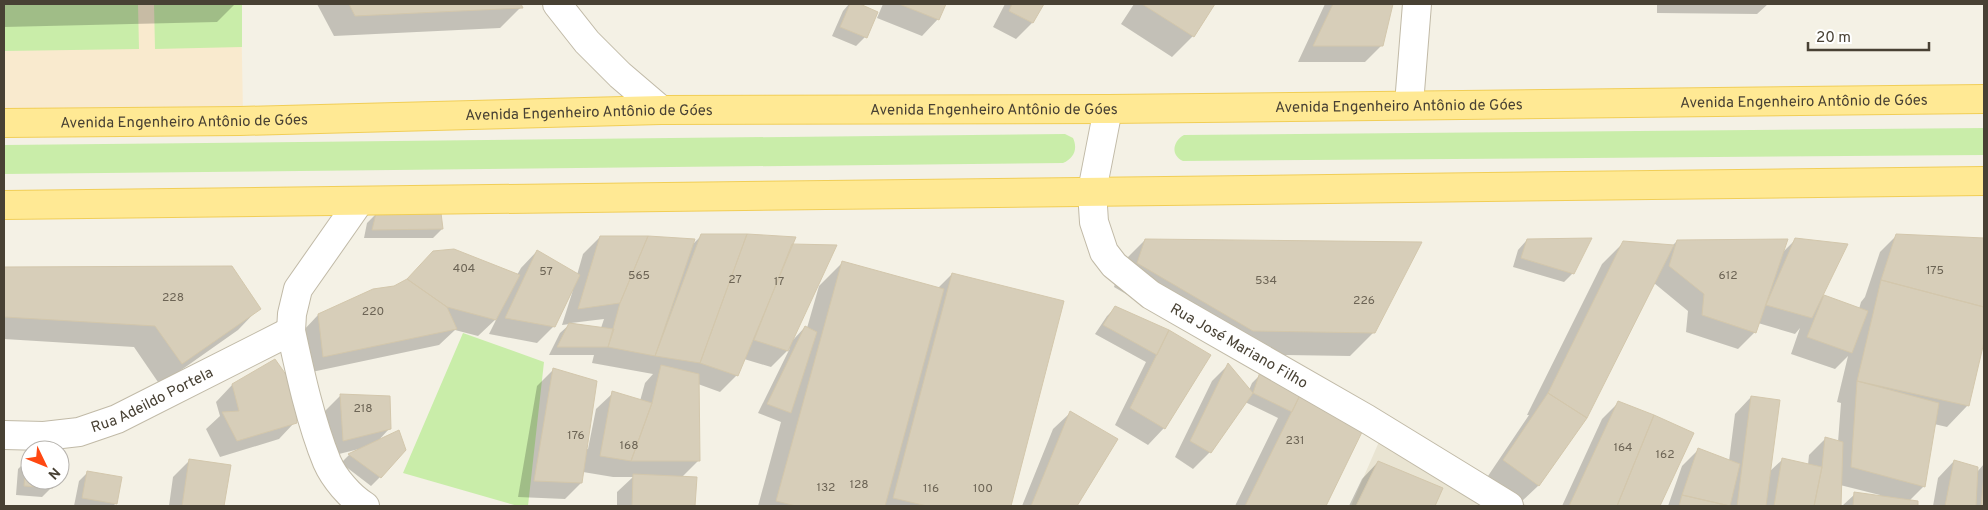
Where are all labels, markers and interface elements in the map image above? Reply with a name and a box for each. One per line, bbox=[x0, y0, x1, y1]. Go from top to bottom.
scale bar bbox=[1808, 20, 1929, 52]
text: 20 m bbox=[1816, 29, 1851, 48]
street label: Avenida Engenheiro Antônio de Góes bbox=[1680, 92, 1928, 113]
street label: Avenida Engenheiro Antônio de Góes bbox=[1275, 96, 1523, 118]
street label: Avenida Engenheiro Antônio de Góes bbox=[870, 101, 1118, 121]
street label: Avenida Engenheiro Antônio de Góes bbox=[465, 102, 713, 126]
street label: Avenida Engenheiro Antônio de Góes bbox=[60, 111, 308, 134]
house number: 404 bbox=[453, 261, 475, 277]
house number: 175 bbox=[1926, 263, 1944, 279]
house number: 57 bbox=[539, 264, 553, 280]
house number: 565 bbox=[628, 268, 650, 284]
house number: 612 bbox=[1719, 268, 1737, 284]
house number: 27 bbox=[728, 272, 742, 288]
house number: 534 bbox=[1255, 273, 1277, 289]
house number: 17 bbox=[774, 274, 784, 290]
house number: 228 bbox=[162, 290, 184, 306]
house number: 226 bbox=[1353, 293, 1375, 309]
street label: Rua José Mariano Filho bbox=[1166, 300, 1311, 394]
house number: 220 bbox=[362, 304, 384, 320]
street label: Rua Adeildo Portela bbox=[89, 364, 217, 438]
house number: 218 bbox=[353, 401, 373, 417]
house number: 176 bbox=[567, 428, 585, 444]
house number: 231 bbox=[1285, 433, 1305, 449]
house number: 168 bbox=[620, 438, 638, 454]
north arrow bbox=[20, 440, 70, 490]
house number: 164 bbox=[1613, 440, 1633, 456]
house number: 162 bbox=[1656, 447, 1674, 463]
text: N bbox=[44, 463, 63, 482]
house number: 128 bbox=[849, 477, 869, 493]
house number: 132 bbox=[817, 480, 835, 496]
house number: 116 bbox=[923, 481, 939, 497]
house number: 100 bbox=[973, 481, 993, 497]

